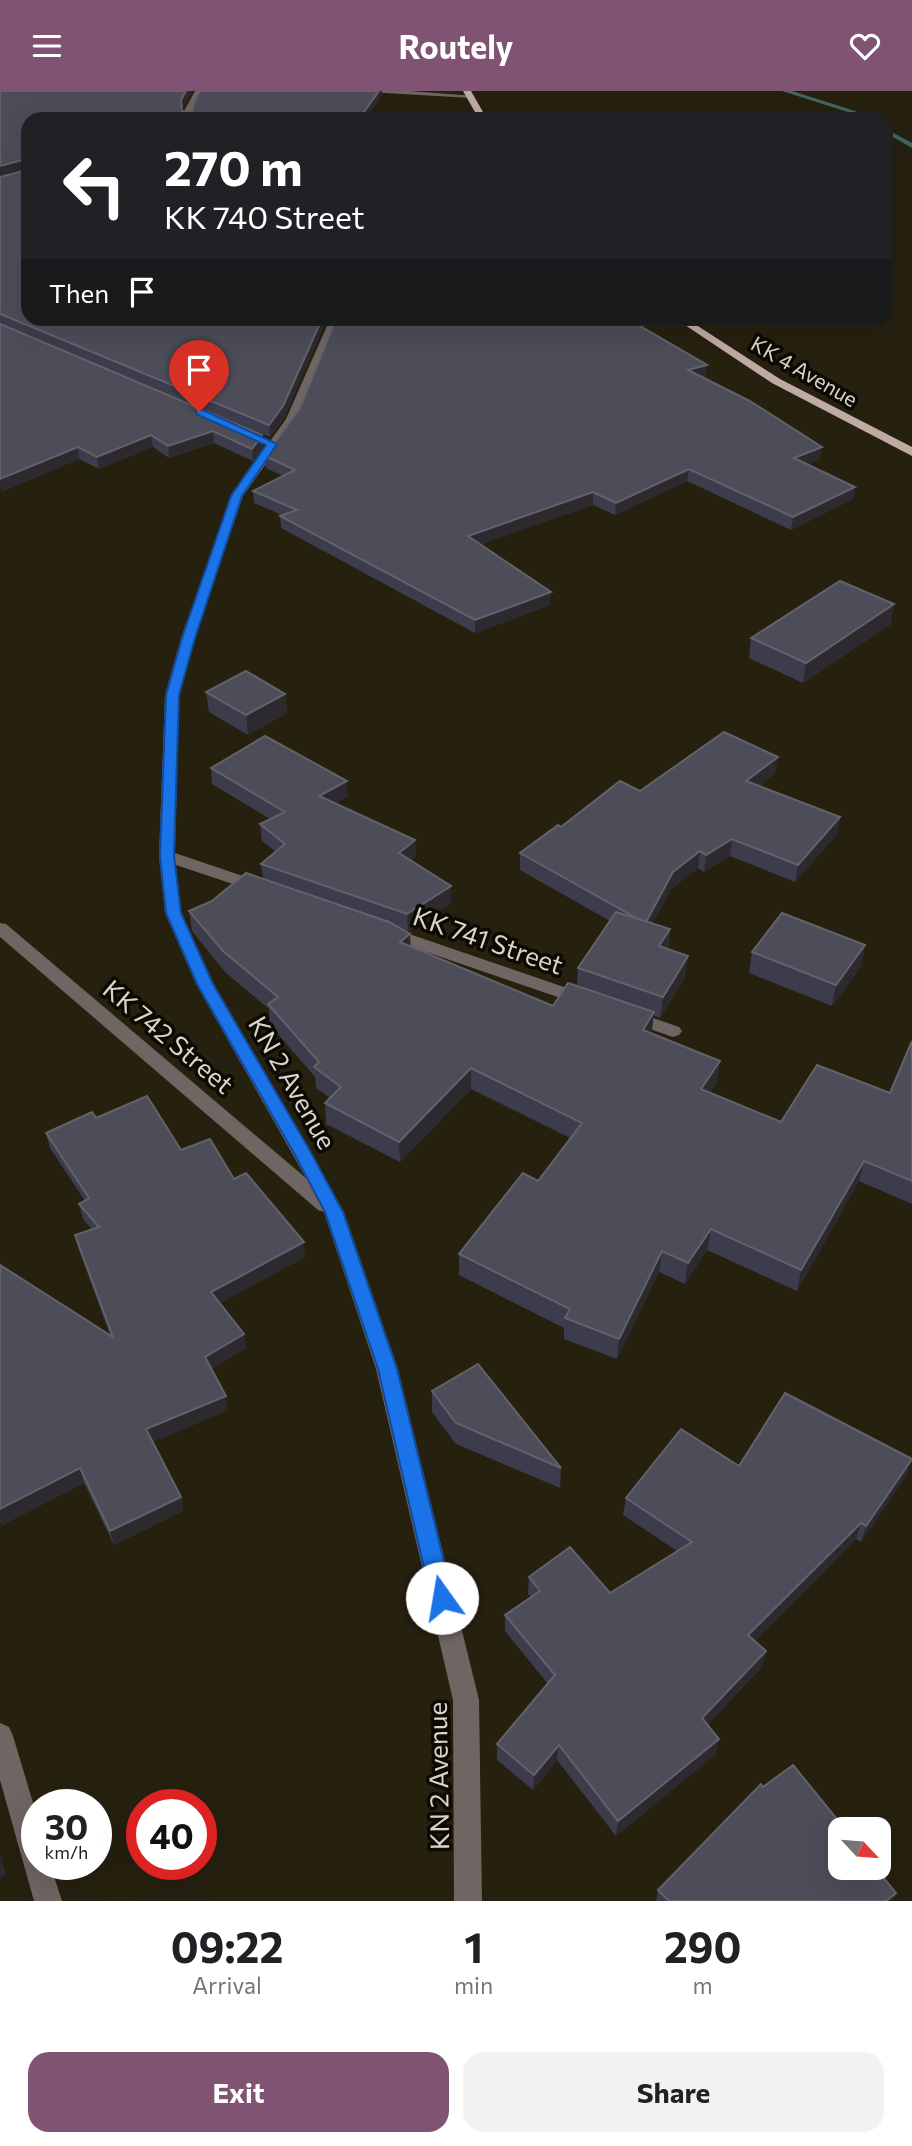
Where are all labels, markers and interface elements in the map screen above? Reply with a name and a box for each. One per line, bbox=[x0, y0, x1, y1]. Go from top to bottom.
text: Routely bbox=[399, 26, 513, 66]
icon: menu bbox=[28, 27, 66, 65]
icon: heart bbox=[846, 27, 884, 65]
text: 270 m bbox=[164, 136, 303, 196]
icon: left bbox=[49, 140, 140, 231]
text: KK 740 Street bbox=[164, 196, 365, 236]
icon: arrive bbox=[123, 273, 161, 311]
text: Then bbox=[49, 277, 109, 308]
street label: KK 4 Avenue bbox=[747, 330, 862, 411]
pin bbox=[169, 340, 229, 412]
icon: arrive bbox=[180, 351, 218, 389]
street label: KK 741 Street bbox=[409, 899, 567, 980]
street label: KK 742 Street bbox=[98, 973, 240, 1099]
street label: KN 2 Avenue bbox=[243, 1010, 344, 1154]
position arrow bbox=[405, 1561, 479, 1635]
street label: KN 2 Avenue bbox=[421, 1702, 454, 1850]
speed limit sign: 40 bbox=[126, 1789, 217, 1880]
text: 30 bbox=[45, 1804, 88, 1847]
north arrow bbox=[828, 1817, 891, 1879]
map controls bbox=[828, 1817, 891, 1880]
text: km/h bbox=[45, 1841, 88, 1863]
text: 09:22 bbox=[171, 1920, 283, 1972]
text: 1 bbox=[464, 1920, 483, 1972]
text: 290 bbox=[664, 1920, 741, 1972]
text: Arrival bbox=[192, 1971, 262, 1999]
text: min bbox=[454, 1971, 493, 1999]
text: m bbox=[693, 1971, 713, 1999]
button: Exit bbox=[28, 2052, 449, 2132]
button: Share bbox=[463, 2052, 884, 2132]

